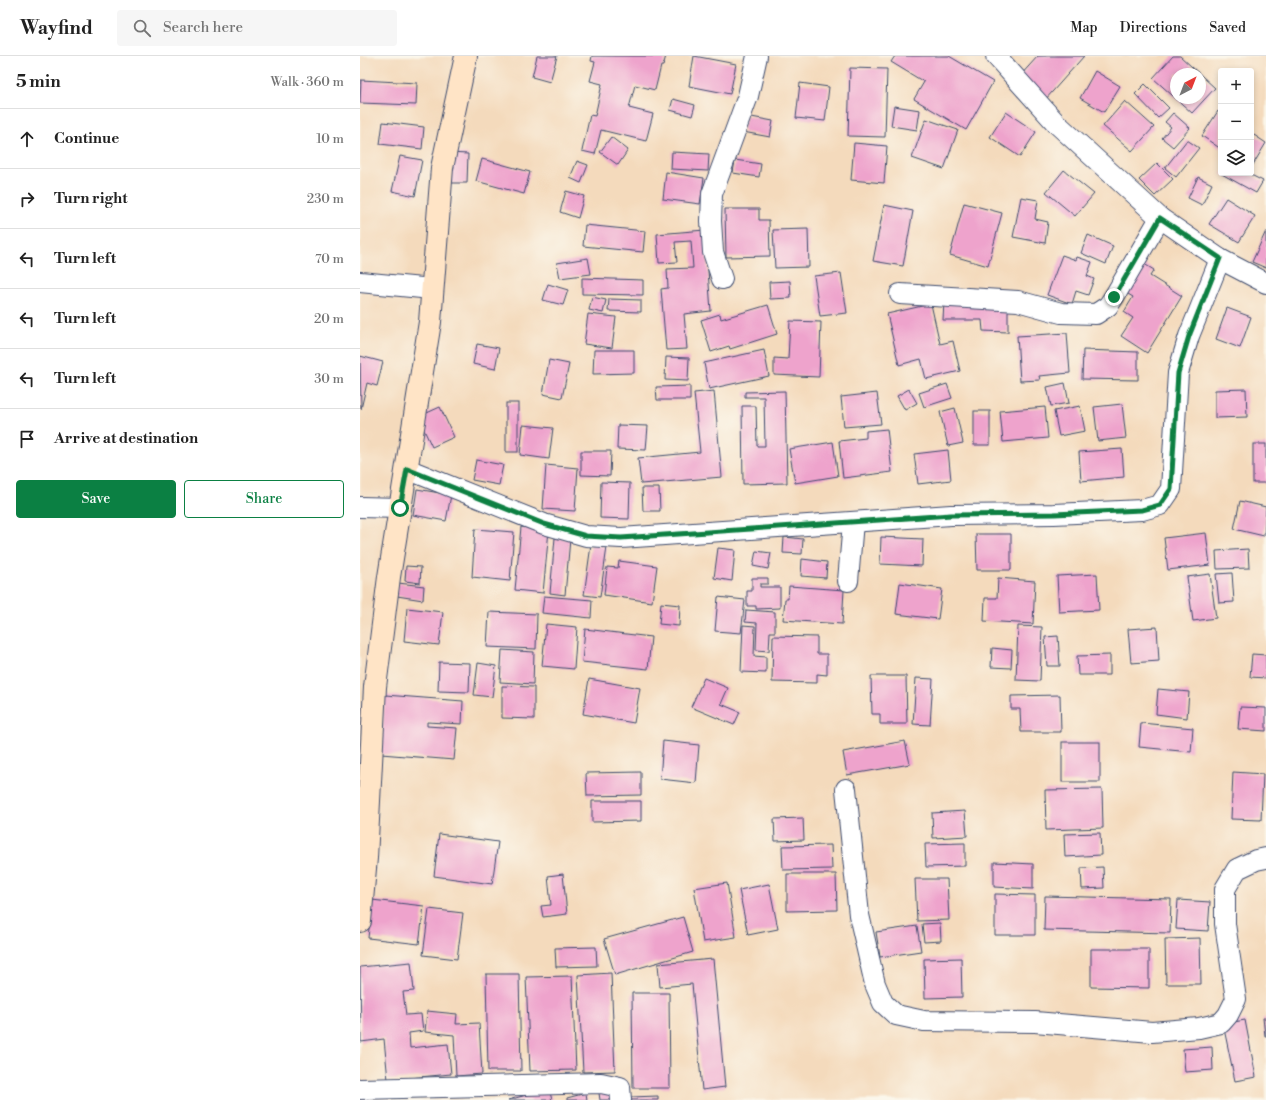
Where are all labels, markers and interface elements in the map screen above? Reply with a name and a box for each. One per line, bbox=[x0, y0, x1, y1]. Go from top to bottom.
search box bbox=[117, 10, 397, 46]
text: Wayfind bbox=[20, 16, 93, 40]
icon: search bbox=[131, 17, 153, 39]
text: Search here bbox=[163, 18, 243, 37]
text: Map bbox=[1070, 19, 1098, 37]
text: Directions bbox=[1120, 19, 1187, 37]
text: Saved bbox=[1209, 19, 1246, 37]
north arrow bbox=[1170, 68, 1206, 104]
map controls bbox=[1218, 68, 1254, 176]
button: + bbox=[1218, 68, 1254, 104]
text: 5 min bbox=[16, 71, 61, 93]
text: Walk · 360 m bbox=[271, 74, 344, 90]
button: − bbox=[1218, 104, 1254, 140]
icon: ahead bbox=[16, 128, 38, 150]
text: Continue bbox=[54, 129, 119, 148]
text: 10 m bbox=[316, 131, 344, 147]
button: layers bbox=[1218, 140, 1254, 176]
icon: right bbox=[16, 188, 38, 210]
text: Turn right bbox=[54, 189, 128, 208]
text: 230 m bbox=[307, 191, 344, 207]
icon: left bbox=[16, 248, 38, 270]
text: Turn left bbox=[54, 249, 116, 268]
text: 70 m bbox=[315, 251, 344, 267]
route end bbox=[1105, 288, 1123, 306]
icon: left bbox=[16, 308, 38, 330]
text: Turn left bbox=[54, 309, 116, 328]
text: 20 m bbox=[314, 311, 344, 327]
icon: left bbox=[16, 368, 38, 390]
text: Turn left bbox=[54, 369, 116, 388]
text: 30 m bbox=[314, 371, 344, 387]
icon: arrive bbox=[16, 428, 38, 450]
text: Arrive at destination bbox=[54, 429, 198, 448]
button: Save bbox=[16, 480, 176, 518]
button: Share bbox=[184, 480, 344, 518]
route start bbox=[391, 499, 409, 517]

